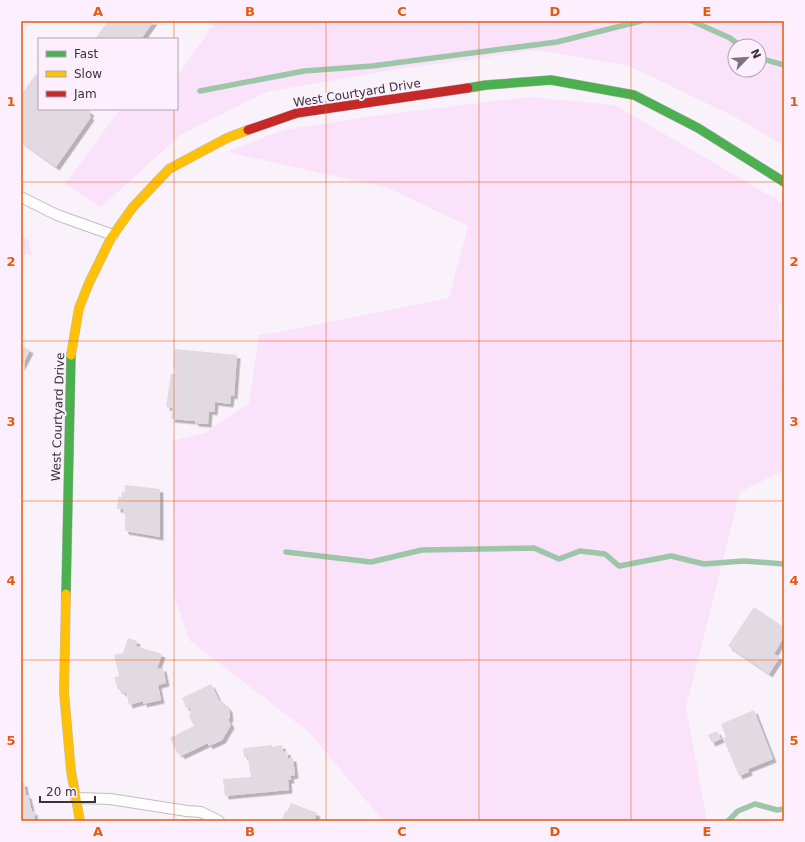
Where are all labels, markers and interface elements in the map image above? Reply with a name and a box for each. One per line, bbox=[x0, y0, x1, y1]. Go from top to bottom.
text: A bbox=[93, 4, 103, 19]
text: B bbox=[245, 4, 255, 19]
text: C bbox=[397, 4, 407, 19]
text: D bbox=[550, 4, 561, 19]
text: E bbox=[703, 4, 711, 19]
legend bbox=[38, 38, 178, 110]
north arrow bbox=[727, 38, 767, 78]
text: Fast bbox=[74, 47, 98, 61]
text: N bbox=[748, 47, 763, 61]
text: Slow bbox=[74, 67, 102, 81]
street label: West Courtyard Drive bbox=[292, 76, 422, 110]
text: Jam bbox=[73, 87, 97, 101]
text: 1 bbox=[6, 94, 16, 109]
text: 1 bbox=[789, 94, 799, 109]
text: 2 bbox=[6, 254, 16, 269]
text: 2 bbox=[789, 254, 799, 269]
street label: West Courtyard Drive bbox=[49, 352, 67, 482]
text: 3 bbox=[6, 414, 16, 429]
text: 3 bbox=[789, 414, 799, 429]
text: 4 bbox=[6, 573, 16, 588]
text: 4 bbox=[789, 573, 799, 588]
text: 5 bbox=[6, 733, 16, 748]
text: 5 bbox=[789, 733, 799, 748]
scale bar bbox=[40, 778, 95, 804]
text: 20 m bbox=[46, 785, 77, 799]
text: A bbox=[93, 824, 103, 839]
text: B bbox=[245, 824, 255, 839]
text: C bbox=[397, 824, 407, 839]
text: D bbox=[550, 824, 561, 839]
text: E bbox=[703, 824, 711, 839]

